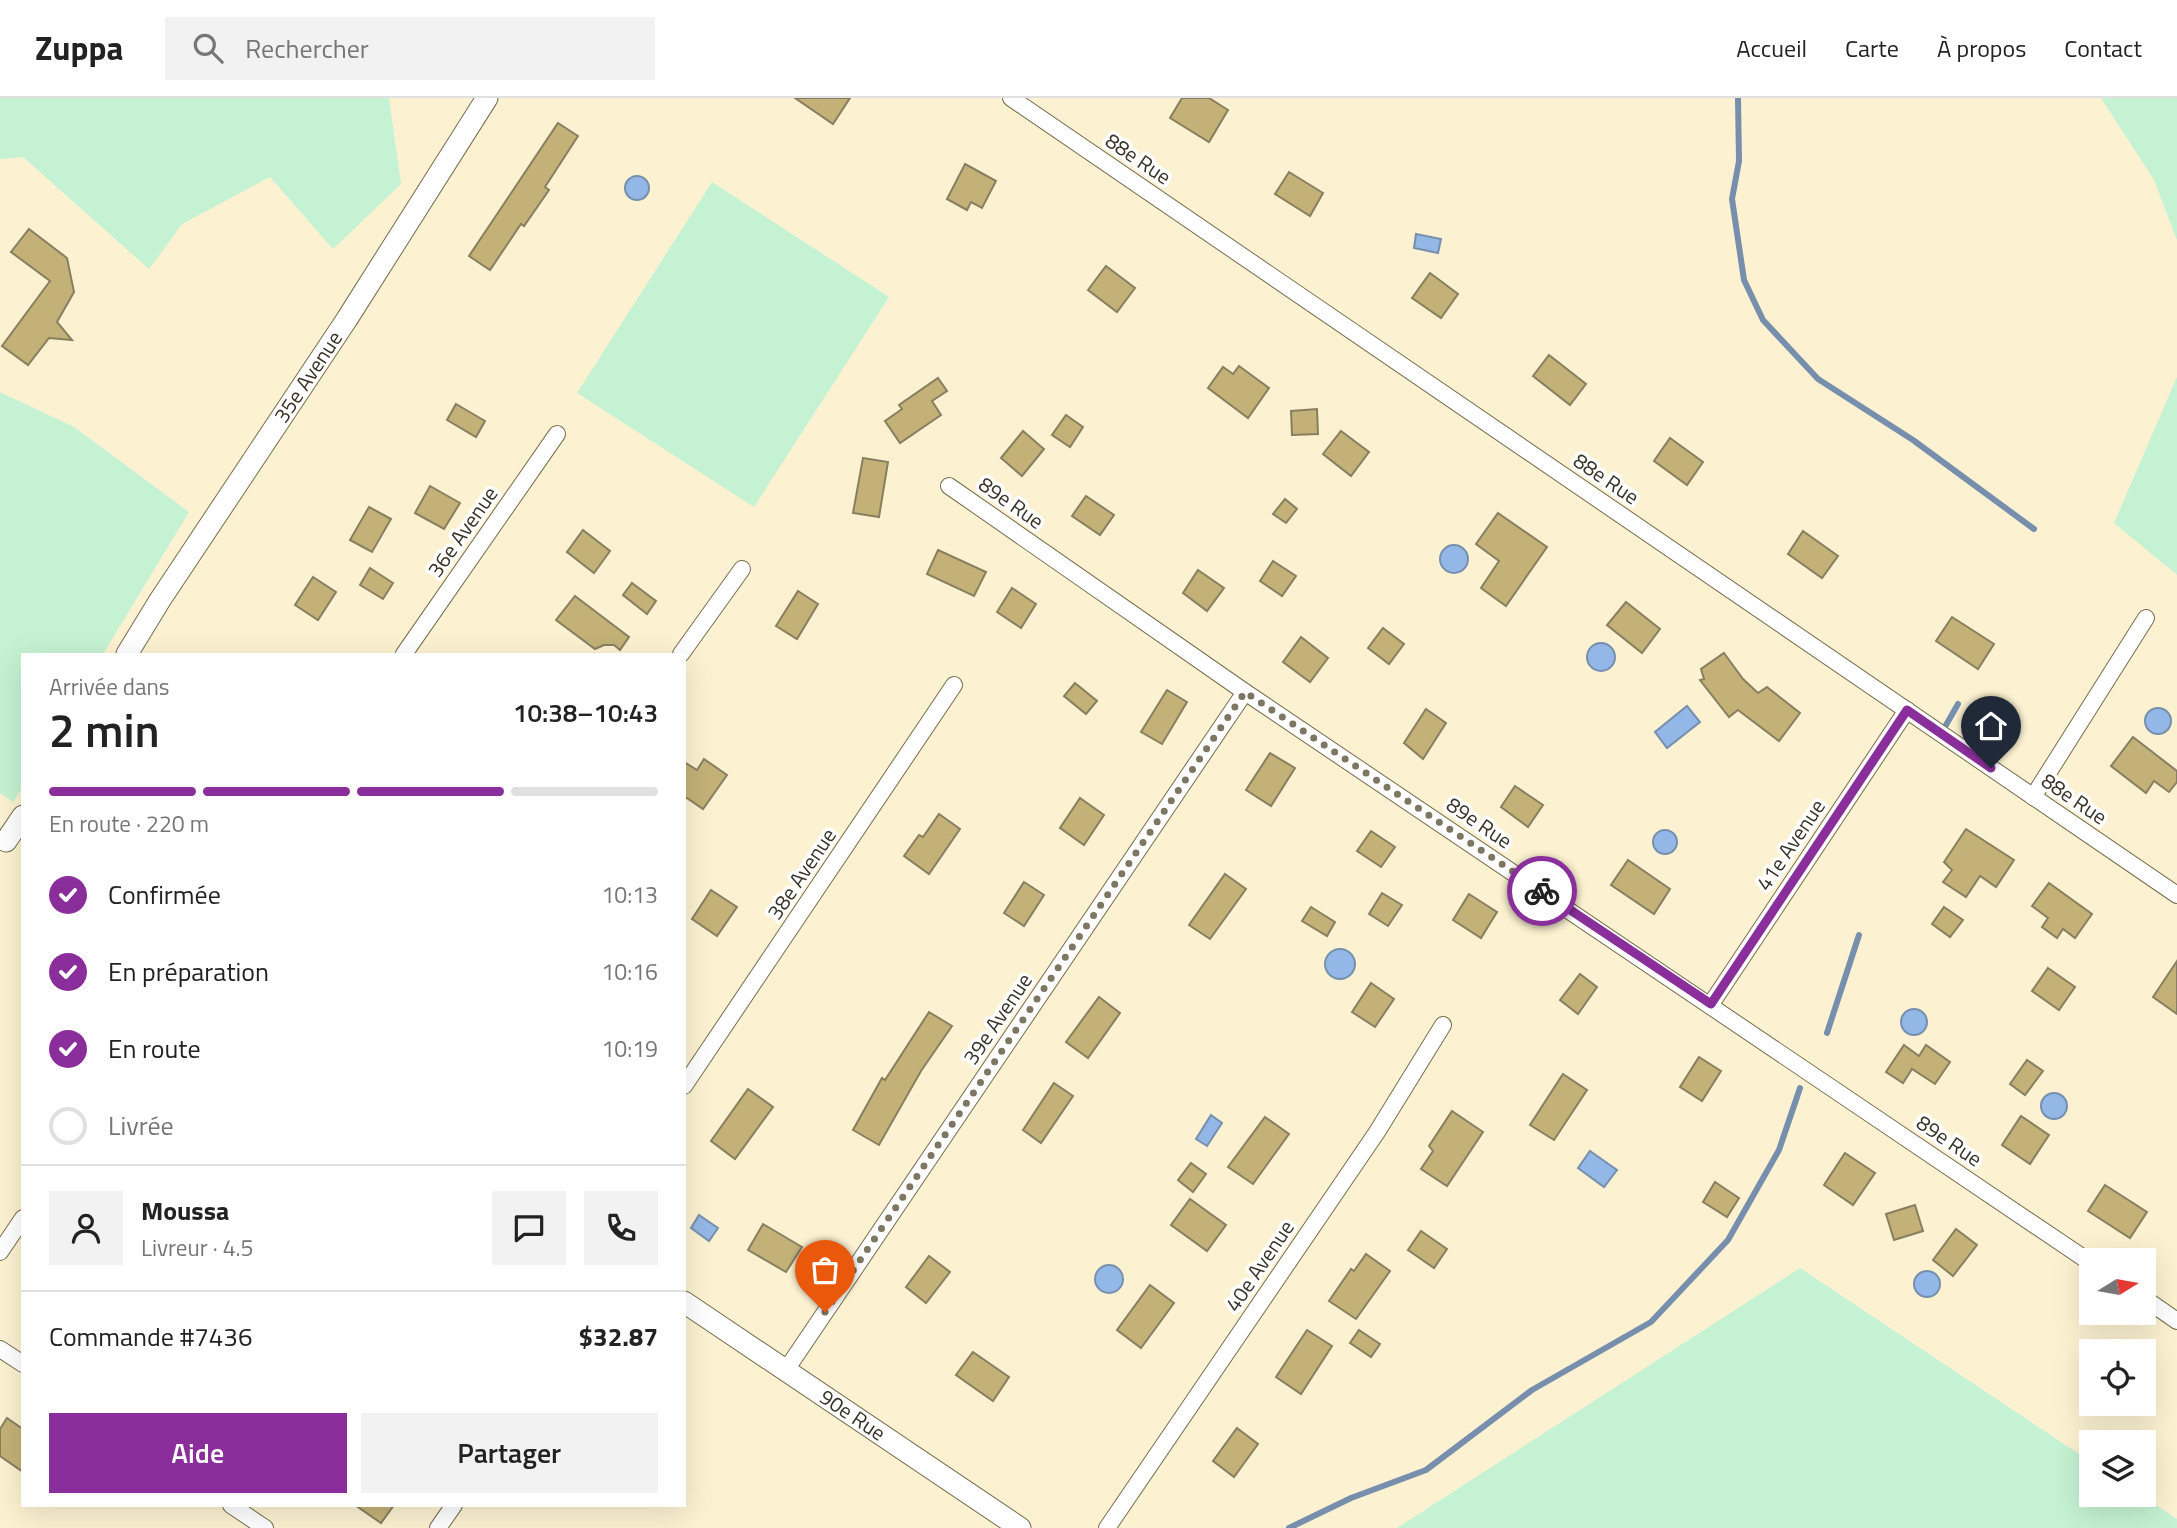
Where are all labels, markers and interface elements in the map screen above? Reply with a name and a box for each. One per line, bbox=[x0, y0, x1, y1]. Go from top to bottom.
search box bbox=[165, 17, 655, 80]
text: Zuppa bbox=[35, 23, 123, 73]
icon: search bbox=[189, 29, 227, 67]
text: Rechercher bbox=[245, 29, 369, 68]
text: Accueil bbox=[1736, 30, 1807, 66]
text: Carte bbox=[1845, 30, 1899, 66]
text: À propos bbox=[1937, 30, 2026, 66]
text: Contact bbox=[2064, 30, 2142, 66]
street label: 88e Rue bbox=[1099, 124, 1178, 192]
street label: 35e Avenue bbox=[265, 324, 350, 429]
street label: 88e Rue bbox=[1567, 444, 1646, 512]
street label: 89e Rue bbox=[972, 468, 1051, 536]
street label: 36e Avenue bbox=[419, 479, 505, 583]
text: Arrivée dans bbox=[49, 669, 170, 704]
text: 10:38–10:43 bbox=[513, 693, 658, 732]
text: 2 min bbox=[49, 695, 160, 765]
pin bbox=[1961, 696, 2021, 768]
icon: home bbox=[1972, 707, 2010, 745]
street label: 88e Rue bbox=[2035, 764, 2114, 832]
street label: 89e Rue bbox=[1440, 788, 1519, 856]
street label: 41e Avenue bbox=[1748, 792, 1833, 897]
text: En route · 220 m bbox=[49, 806, 209, 841]
street label: 38e Avenue bbox=[759, 821, 844, 926]
courier bbox=[1507, 856, 1577, 926]
icon: bike bbox=[1523, 872, 1561, 910]
text: Confirmée bbox=[108, 875, 221, 914]
icon: check bbox=[49, 876, 87, 914]
text: 10:13 bbox=[601, 877, 658, 912]
text: En préparation bbox=[108, 952, 269, 991]
icon: check bbox=[49, 953, 87, 991]
text: 10:16 bbox=[601, 954, 658, 989]
street label: 39e Avenue bbox=[955, 966, 1040, 1071]
text: En route bbox=[108, 1029, 201, 1068]
icon: check bbox=[49, 1030, 87, 1068]
text: 10:19 bbox=[601, 1031, 658, 1066]
text: Livrée bbox=[108, 1106, 174, 1145]
street label: 89e Rue bbox=[1910, 1106, 1989, 1174]
button: person bbox=[49, 1191, 123, 1265]
text: Moussa bbox=[141, 1191, 229, 1230]
button: chat bbox=[492, 1191, 566, 1265]
button: phone bbox=[584, 1191, 658, 1265]
street label: 40e Avenue bbox=[1217, 1213, 1302, 1318]
text: Livreur · 4.5 bbox=[141, 1230, 253, 1265]
pin bbox=[795, 1240, 855, 1312]
north arrow bbox=[2079, 1248, 2156, 1325]
map controls bbox=[2079, 1248, 2156, 1507]
icon: bag bbox=[806, 1251, 844, 1289]
text: Commande #7436 bbox=[49, 1317, 252, 1356]
text: $32.87 bbox=[579, 1317, 658, 1356]
button: locate bbox=[2079, 1339, 2156, 1416]
street label: 90e Rue bbox=[814, 1381, 892, 1448]
button: Aide bbox=[49, 1413, 347, 1493]
button: Partager bbox=[361, 1413, 658, 1493]
button: layers bbox=[2079, 1430, 2156, 1507]

